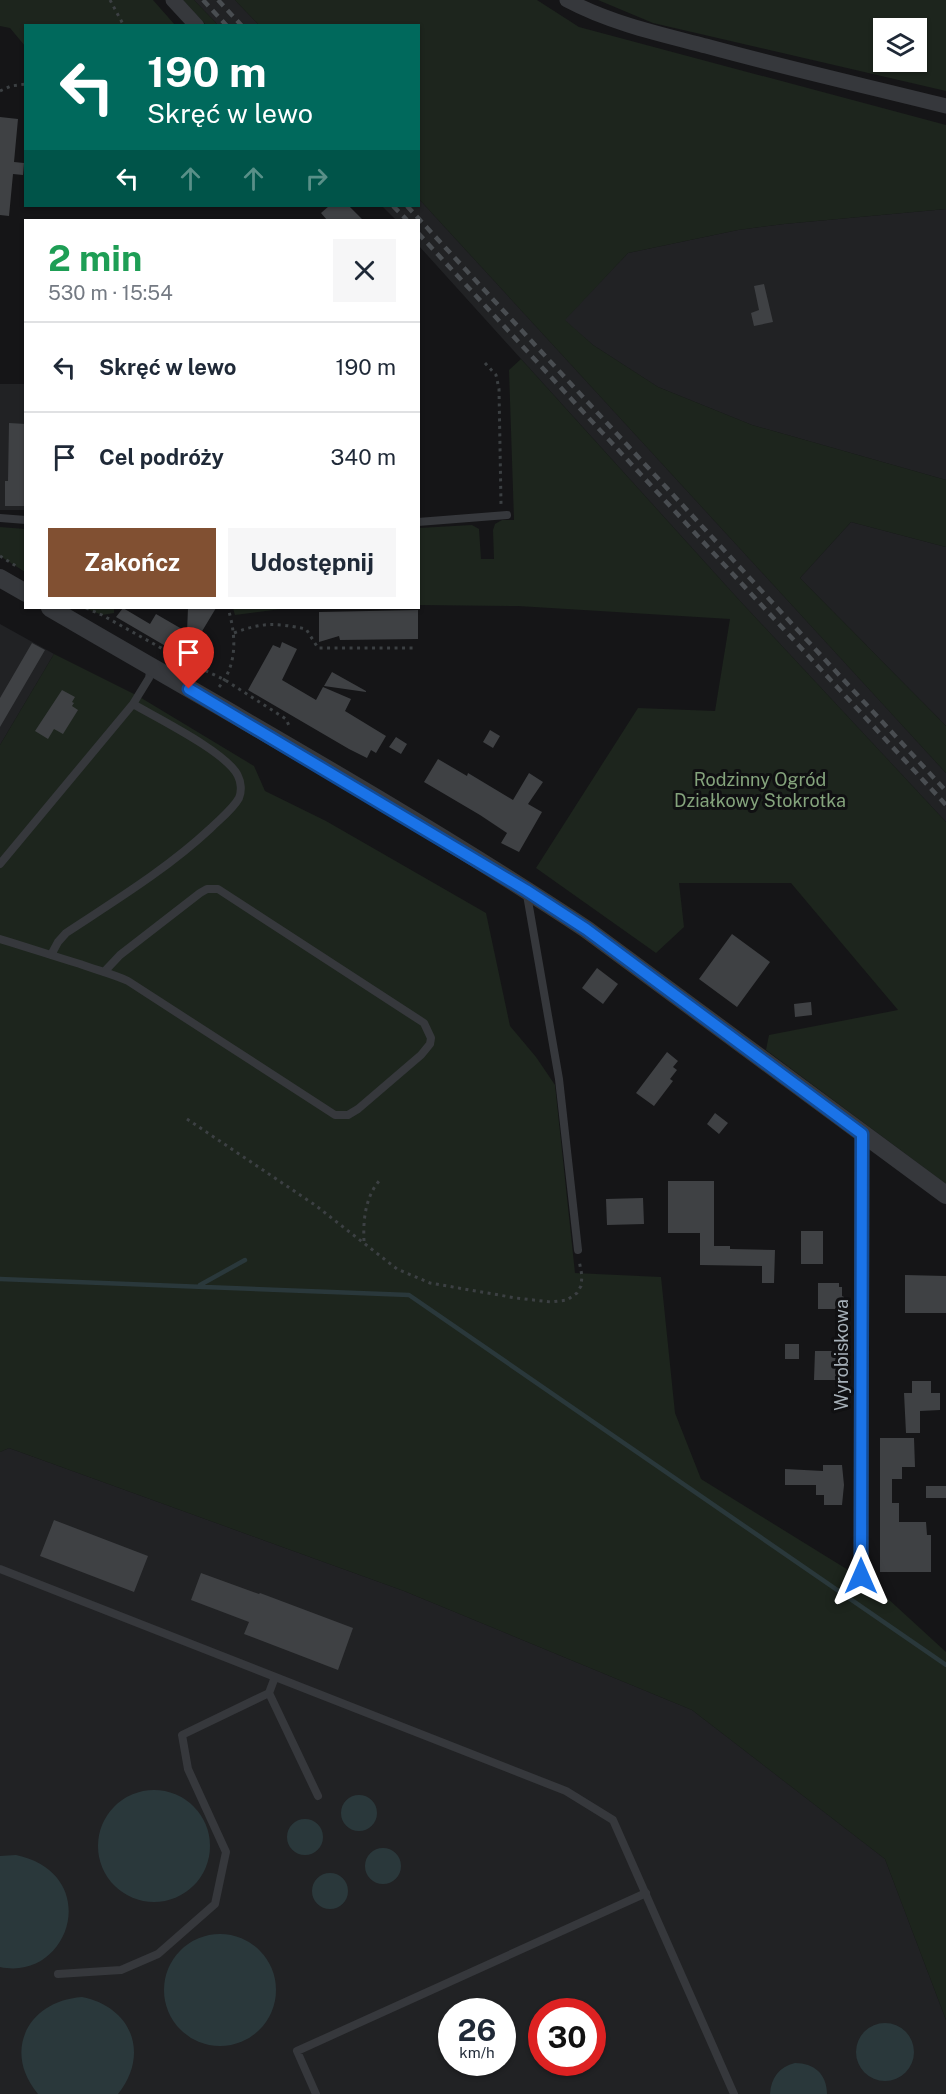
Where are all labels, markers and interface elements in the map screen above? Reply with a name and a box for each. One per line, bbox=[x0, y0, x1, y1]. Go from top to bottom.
map controls bbox=[873, 18, 927, 72]
button: layers bbox=[873, 18, 927, 72]
text: 190 m bbox=[147, 47, 267, 96]
icon: left bbox=[48, 48, 126, 126]
text: Skręć w lewo bbox=[147, 97, 313, 129]
icon: left bbox=[111, 162, 144, 195]
icon: ahead bbox=[174, 162, 207, 195]
icon: ahead bbox=[237, 162, 270, 195]
icon: right bbox=[300, 162, 333, 195]
text: 2 min bbox=[48, 237, 142, 279]
button: close bbox=[333, 239, 396, 302]
text: 530 m · 15:54 bbox=[48, 281, 173, 305]
icon: left bbox=[48, 351, 81, 384]
text: Skręć w lewo bbox=[99, 354, 236, 380]
text: 190 m bbox=[336, 354, 396, 380]
icon: arrive bbox=[48, 441, 81, 474]
text: Cel podróży bbox=[99, 444, 224, 470]
text: 340 m bbox=[331, 444, 396, 470]
button: Zakończ bbox=[48, 528, 216, 597]
button: Udostępnij bbox=[228, 528, 396, 597]
pin bbox=[163, 627, 214, 689]
icon: arrive bbox=[172, 636, 205, 669]
park label: Rodzinny Ogród Działkowy Stokrotka bbox=[674, 769, 846, 811]
street label: Wyrobiskowa bbox=[831, 1299, 852, 1411]
position arrow bbox=[829, 1544, 893, 1608]
speed limit sign: 30 bbox=[528, 1998, 606, 2076]
text: 26 bbox=[458, 2012, 496, 2048]
text: km/h bbox=[459, 2044, 495, 2061]

